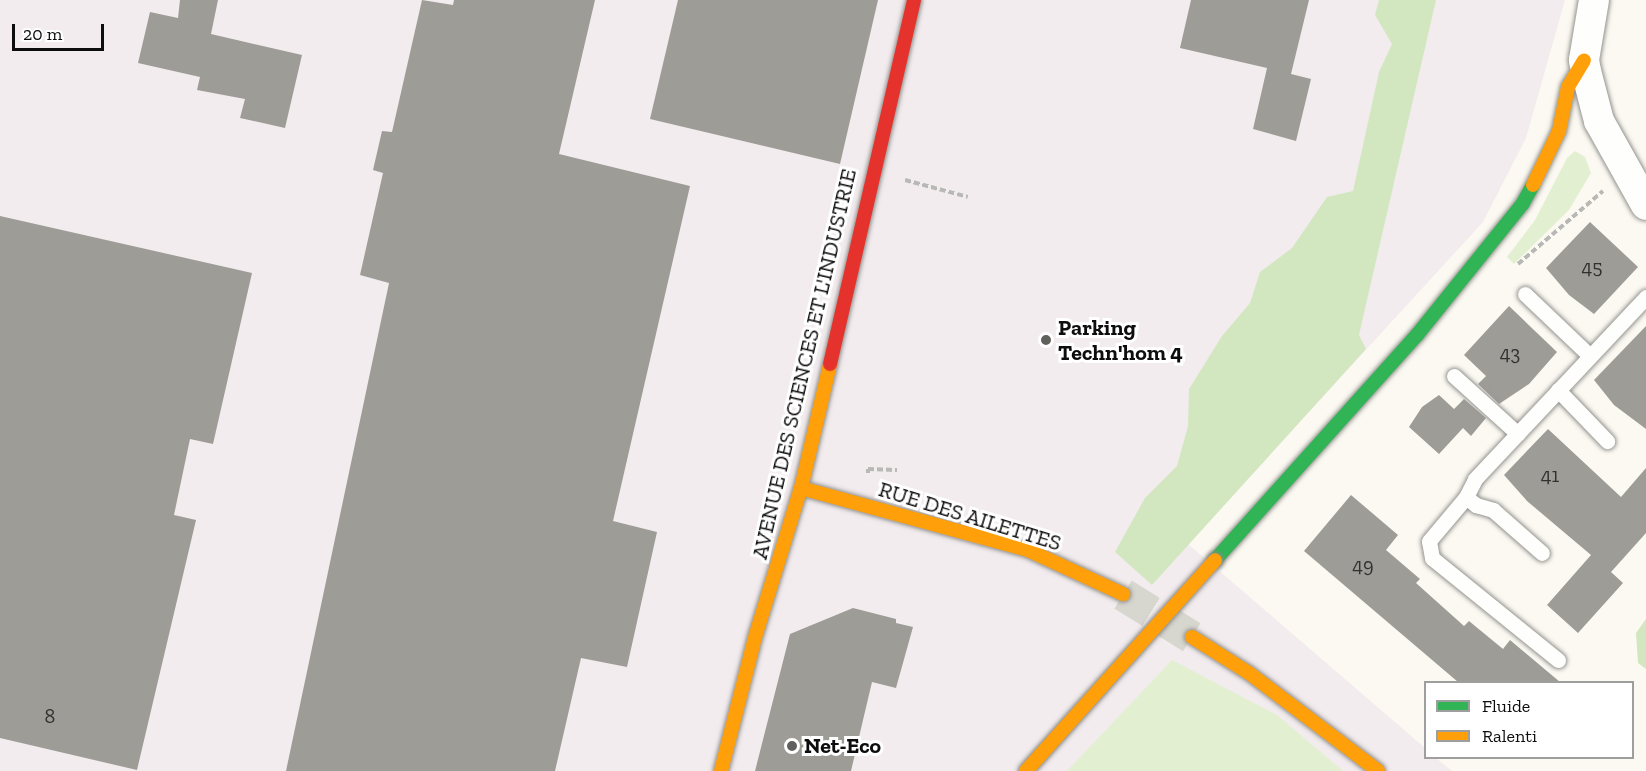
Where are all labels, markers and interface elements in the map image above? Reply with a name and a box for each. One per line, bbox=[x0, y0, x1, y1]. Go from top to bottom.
scale bar bbox=[15, 12, 106, 50]
text: 20 m bbox=[23, 23, 62, 45]
street label: AVENUE DES SCIENCES ET L'INDUSTRIE bbox=[746, 166, 862, 562]
house number: 45 bbox=[1581, 255, 1603, 279]
place label: Parking Techn'hom 4 bbox=[1058, 314, 1183, 366]
marker: Parking Techn'hom 4 bbox=[1039, 333, 1053, 347]
house number: 43 bbox=[1500, 341, 1520, 365]
house number: 41 bbox=[1541, 463, 1559, 487]
street label: RUE DES AILETTES bbox=[875, 476, 1065, 556]
house number: 49 bbox=[1352, 553, 1374, 577]
legend bbox=[1424, 681, 1634, 759]
text: Fluide bbox=[1482, 695, 1530, 717]
house number: 8 bbox=[45, 704, 55, 728]
text: Ralenti bbox=[1482, 725, 1537, 747]
place label: Net-Eco bbox=[804, 733, 881, 759]
marker: Net-Eco bbox=[785, 739, 799, 753]

